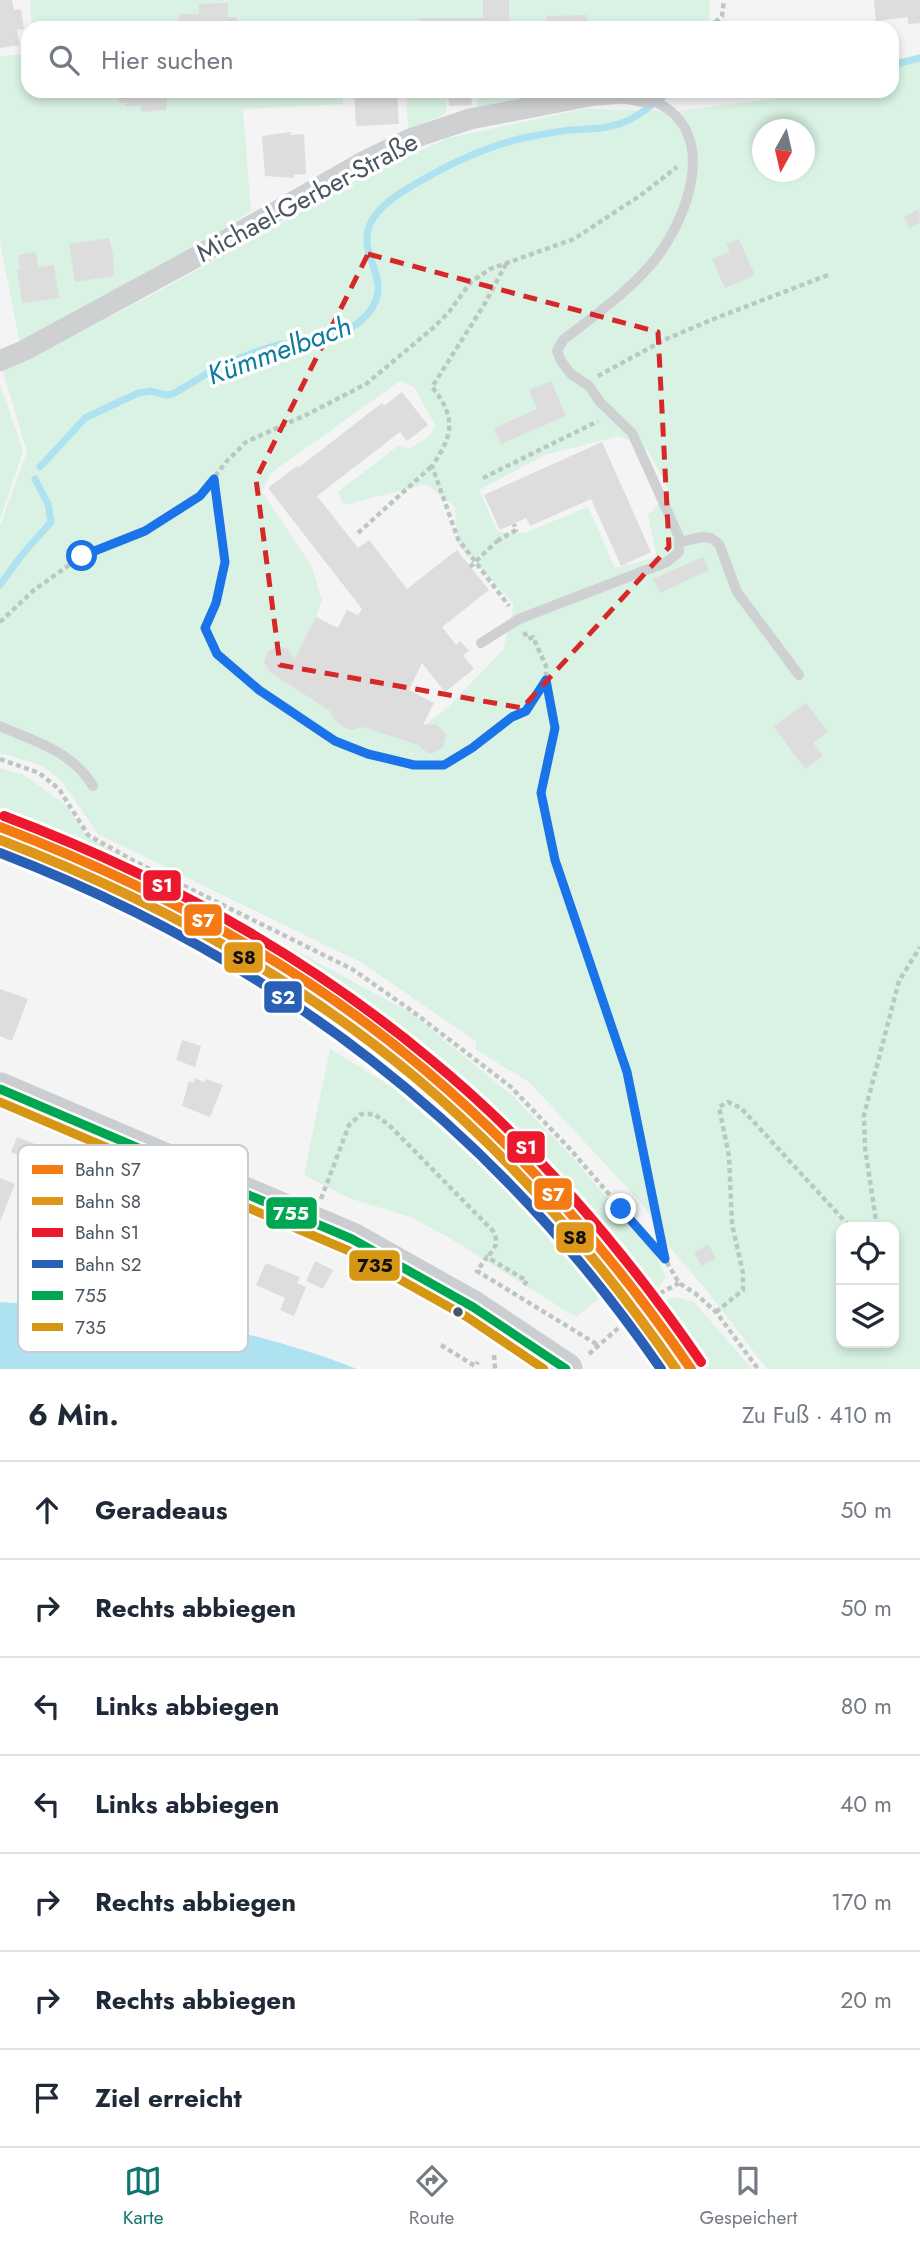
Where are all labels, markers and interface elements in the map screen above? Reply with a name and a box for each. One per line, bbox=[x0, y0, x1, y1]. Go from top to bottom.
search box bbox=[21, 21, 899, 98]
icon: search bbox=[45, 41, 83, 79]
text: Hier suchen bbox=[101, 41, 234, 79]
north arrow bbox=[752, 119, 815, 182]
street label: Michael-Gerber-Straße bbox=[189, 122, 425, 272]
water label: Kümmelbach bbox=[201, 305, 357, 395]
route start bbox=[66, 540, 97, 571]
line badge: S1 bbox=[142, 869, 182, 902]
text: S1 bbox=[151, 872, 173, 899]
line badge: S7 bbox=[183, 903, 223, 937]
text: S7 bbox=[191, 907, 215, 934]
line badge: S8 bbox=[223, 941, 264, 974]
text: S8 bbox=[232, 944, 256, 971]
line badge: S2 bbox=[263, 980, 303, 1014]
text: S2 bbox=[271, 984, 295, 1011]
line badge: S1 bbox=[506, 1130, 546, 1164]
text: S1 bbox=[515, 1134, 537, 1161]
legend bbox=[18, 1145, 248, 1352]
text: Bahn S7 bbox=[75, 1156, 141, 1183]
line badge: S7 bbox=[533, 1177, 573, 1211]
text: S7 bbox=[541, 1181, 565, 1208]
text: Bahn S8 bbox=[75, 1188, 141, 1215]
route end bbox=[605, 1193, 636, 1224]
line badge: 755 bbox=[265, 1196, 318, 1230]
text: 755 bbox=[273, 1200, 309, 1227]
text: Bahn S1 bbox=[75, 1219, 139, 1246]
line badge: S8 bbox=[555, 1221, 595, 1254]
map controls bbox=[836, 1222, 899, 1348]
button: locate bbox=[836, 1222, 899, 1285]
text: S8 bbox=[563, 1224, 587, 1251]
line badge: 735 bbox=[348, 1249, 401, 1282]
text: Bahn S2 bbox=[75, 1251, 142, 1278]
text: 735 bbox=[357, 1252, 393, 1279]
text: 755 bbox=[75, 1282, 106, 1309]
button: layers bbox=[836, 1285, 899, 1348]
unlabelled marker bbox=[451, 1305, 465, 1319]
text: 735 bbox=[75, 1314, 106, 1341]
text: 6 Min. bbox=[28, 1393, 119, 1436]
text: Zu Fuß · 410 m bbox=[742, 1398, 892, 1432]
icon: ahead bbox=[28, 1491, 66, 1529]
text: Geradeaus bbox=[95, 1491, 228, 1529]
text: 50 m bbox=[840, 1493, 892, 1527]
icon: right bbox=[28, 1589, 66, 1627]
text: Rechts abbiegen bbox=[95, 1589, 296, 1627]
text: 50 m bbox=[840, 1591, 892, 1625]
icon: left bbox=[28, 1687, 66, 1725]
text: Links abbiegen bbox=[95, 1687, 279, 1725]
text: 80 m bbox=[841, 1689, 892, 1723]
icon: left bbox=[28, 1785, 66, 1823]
text: Links abbiegen bbox=[95, 1785, 279, 1823]
text: 40 m bbox=[840, 1787, 892, 1821]
icon: right bbox=[28, 1883, 66, 1921]
text: Rechts abbiegen bbox=[95, 1883, 296, 1921]
text: 170 m bbox=[831, 1885, 892, 1919]
icon: right bbox=[28, 1981, 66, 2019]
text: Rechts abbiegen bbox=[95, 1981, 296, 2019]
text: 20 m bbox=[840, 1983, 892, 2017]
icon: arrive bbox=[28, 2079, 66, 2117]
text: Ziel erreicht bbox=[95, 2079, 242, 2117]
tab: Karte bbox=[123, 2162, 163, 2231]
tab: Route bbox=[409, 2162, 454, 2231]
tab: Gespeichert bbox=[700, 2162, 797, 2231]

